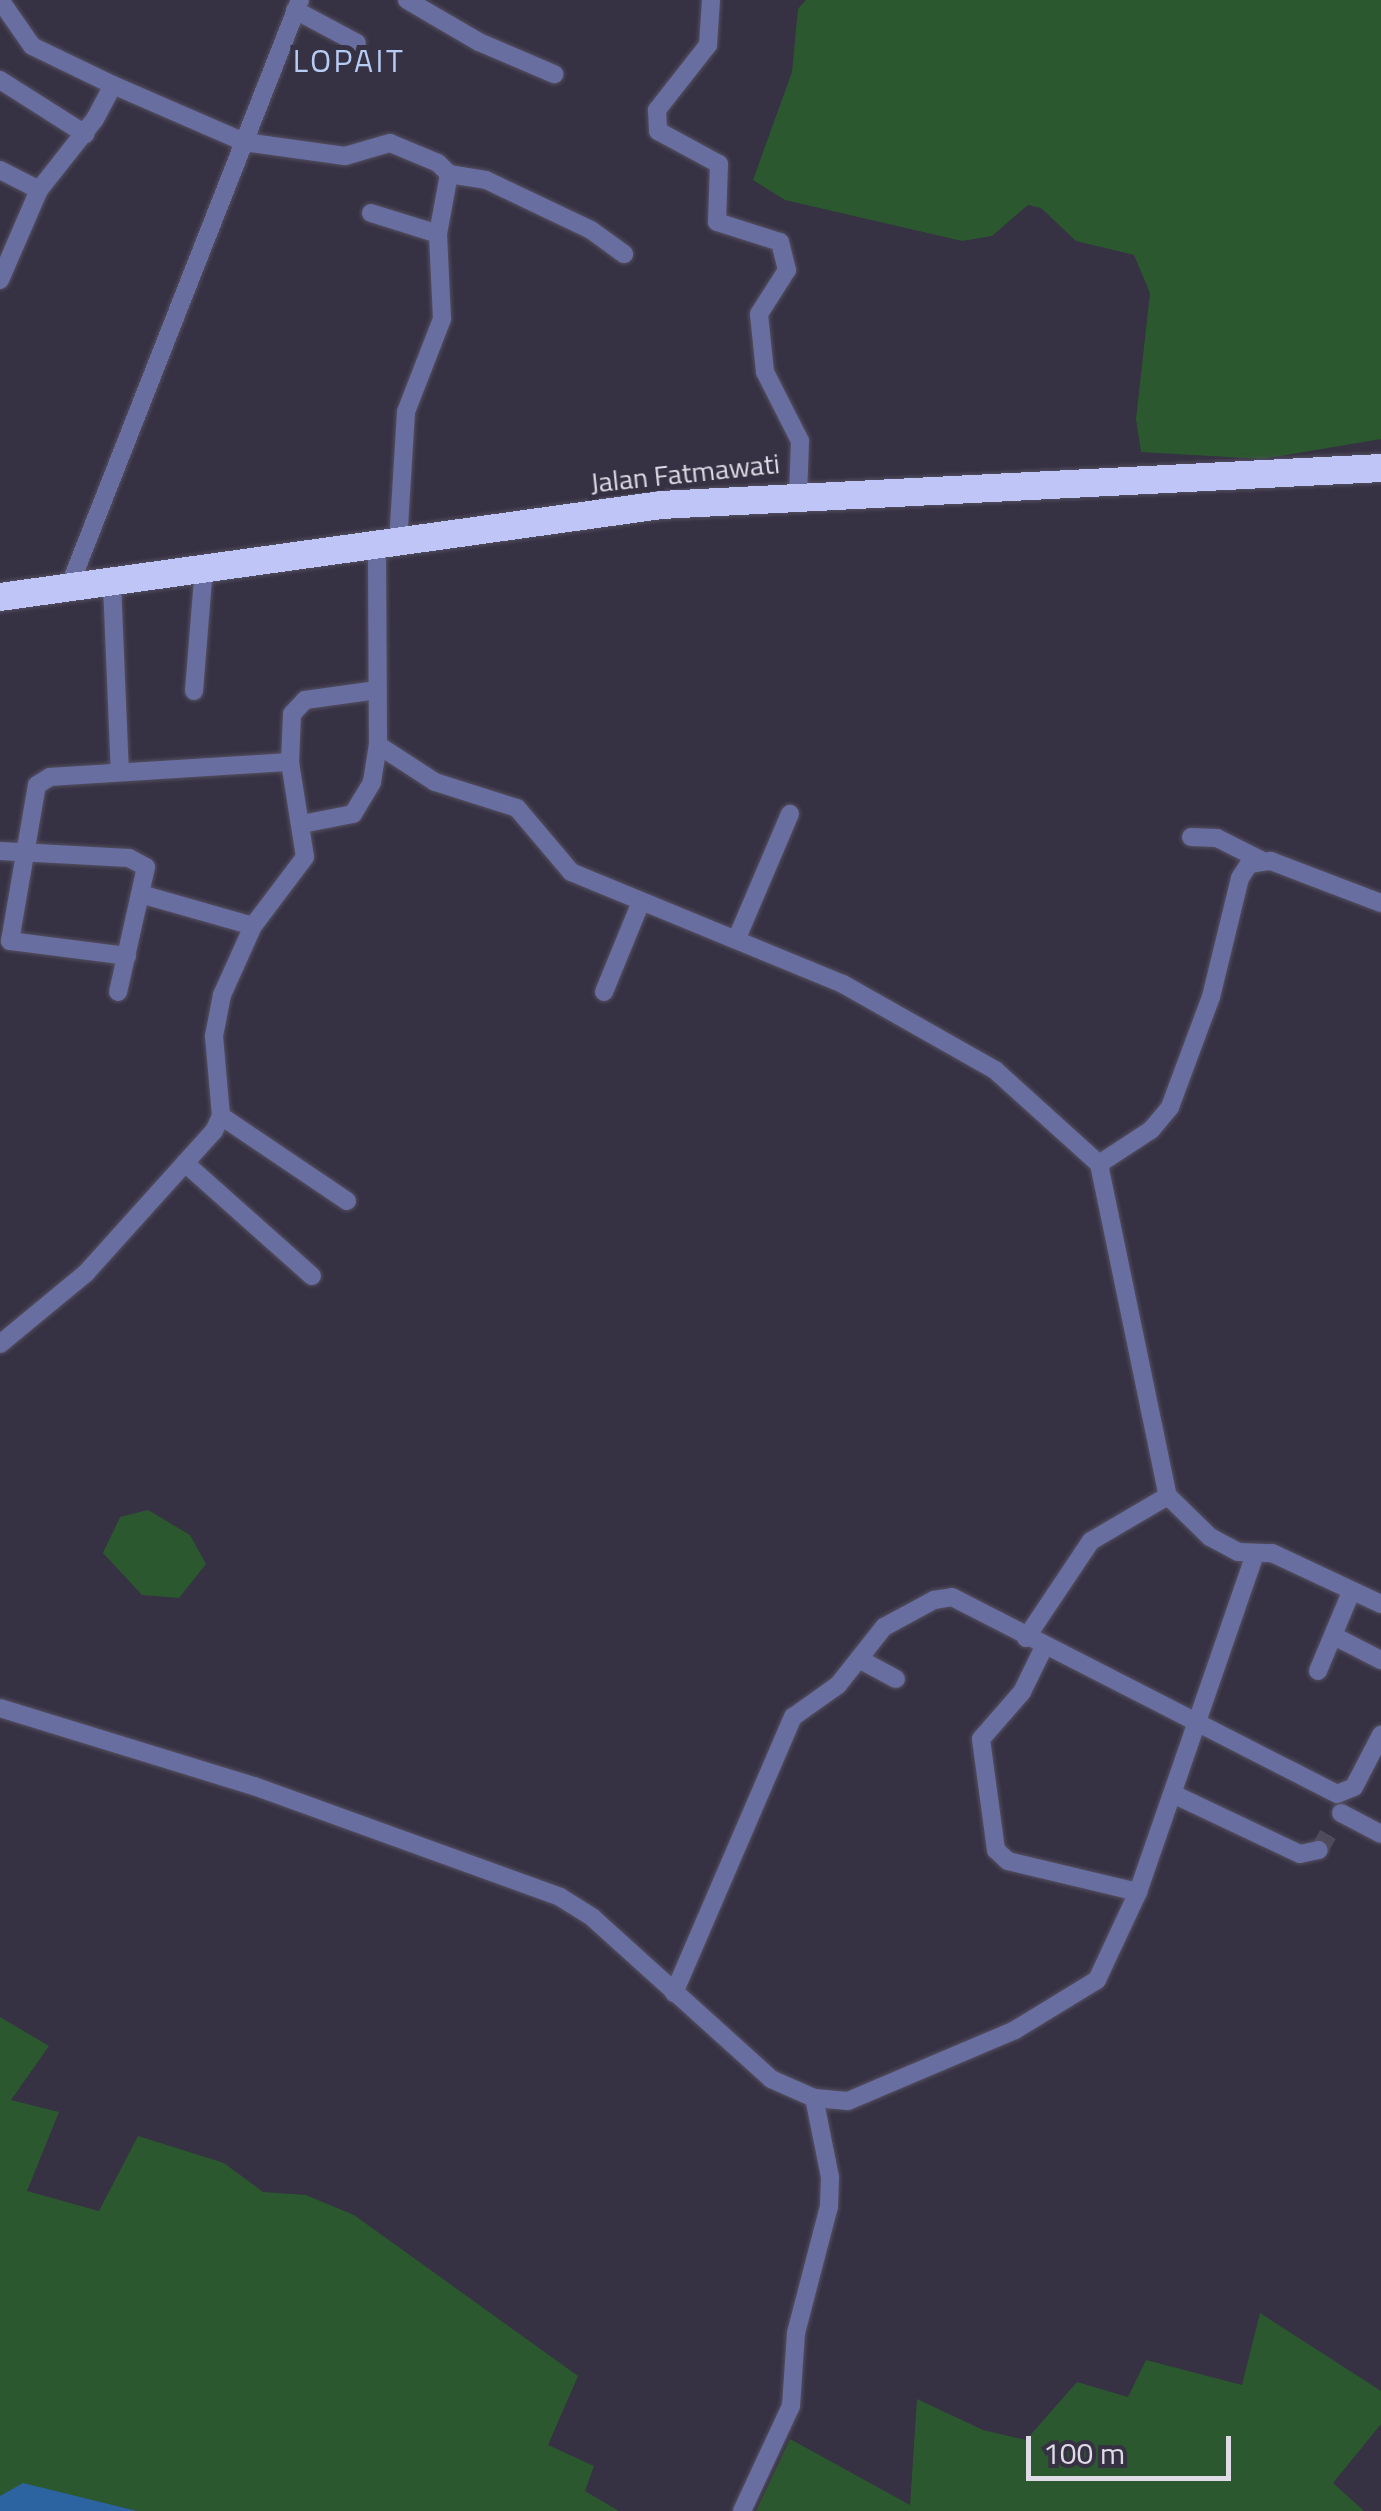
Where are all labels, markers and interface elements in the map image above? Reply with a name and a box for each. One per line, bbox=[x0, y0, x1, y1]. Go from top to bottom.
district label: LOPAIT bbox=[293, 41, 405, 79]
street label: Jalan Fatmawati bbox=[589, 446, 781, 500]
scale bar bbox=[1031, 2416, 1236, 2478]
text: 100 m bbox=[1043, 2430, 1125, 2476]

